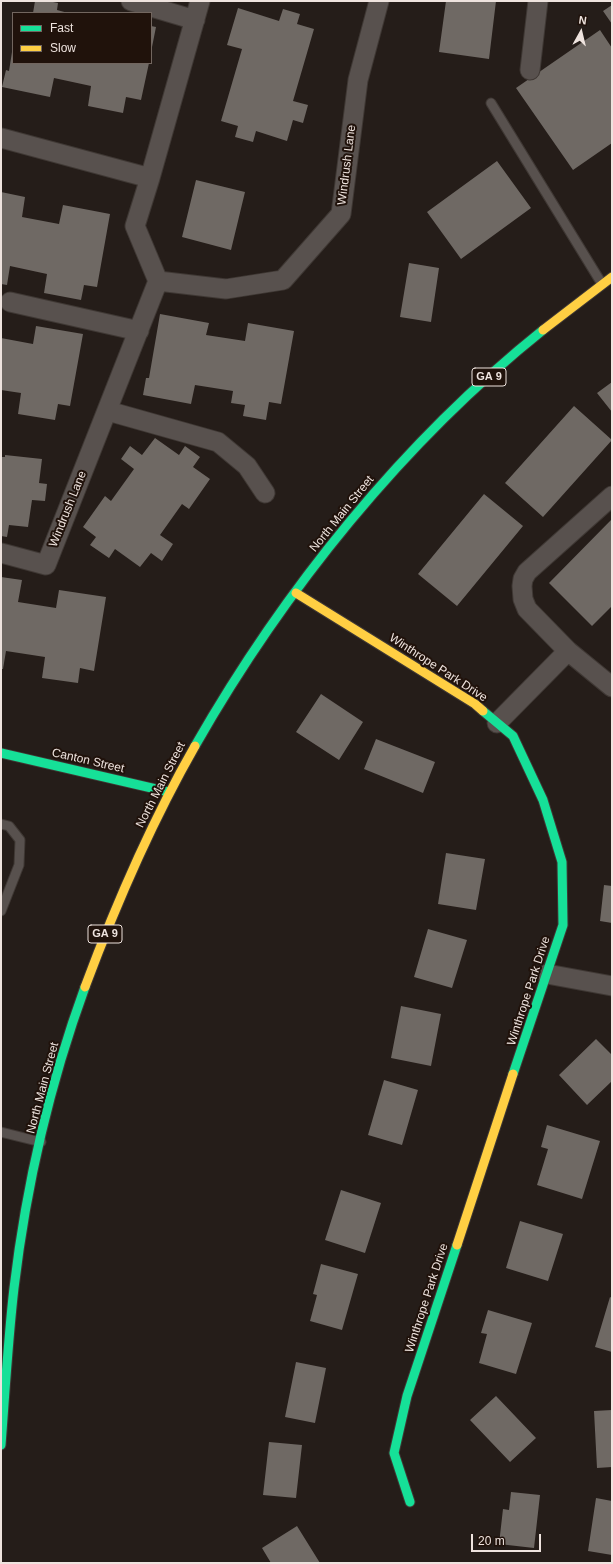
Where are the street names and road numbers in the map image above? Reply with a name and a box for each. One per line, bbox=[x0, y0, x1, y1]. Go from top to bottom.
street label: Windrush Lane bbox=[335, 124, 359, 206]
road number: GA 9 bbox=[472, 368, 506, 386]
street label: Windrush Lane bbox=[46, 469, 90, 549]
street label: North Main Street bbox=[307, 473, 377, 555]
street label: Winthrope Park Drive bbox=[386, 631, 490, 705]
street label: North Main Street bbox=[133, 740, 189, 830]
street label: Canton Street bbox=[50, 746, 126, 776]
road number: GA 9 bbox=[88, 925, 122, 943]
street label: Winthrope Park Drive bbox=[505, 935, 553, 1047]
street label: North Main Street bbox=[24, 1041, 62, 1135]
street label: Winthrope Park Drive bbox=[403, 1242, 451, 1354]

